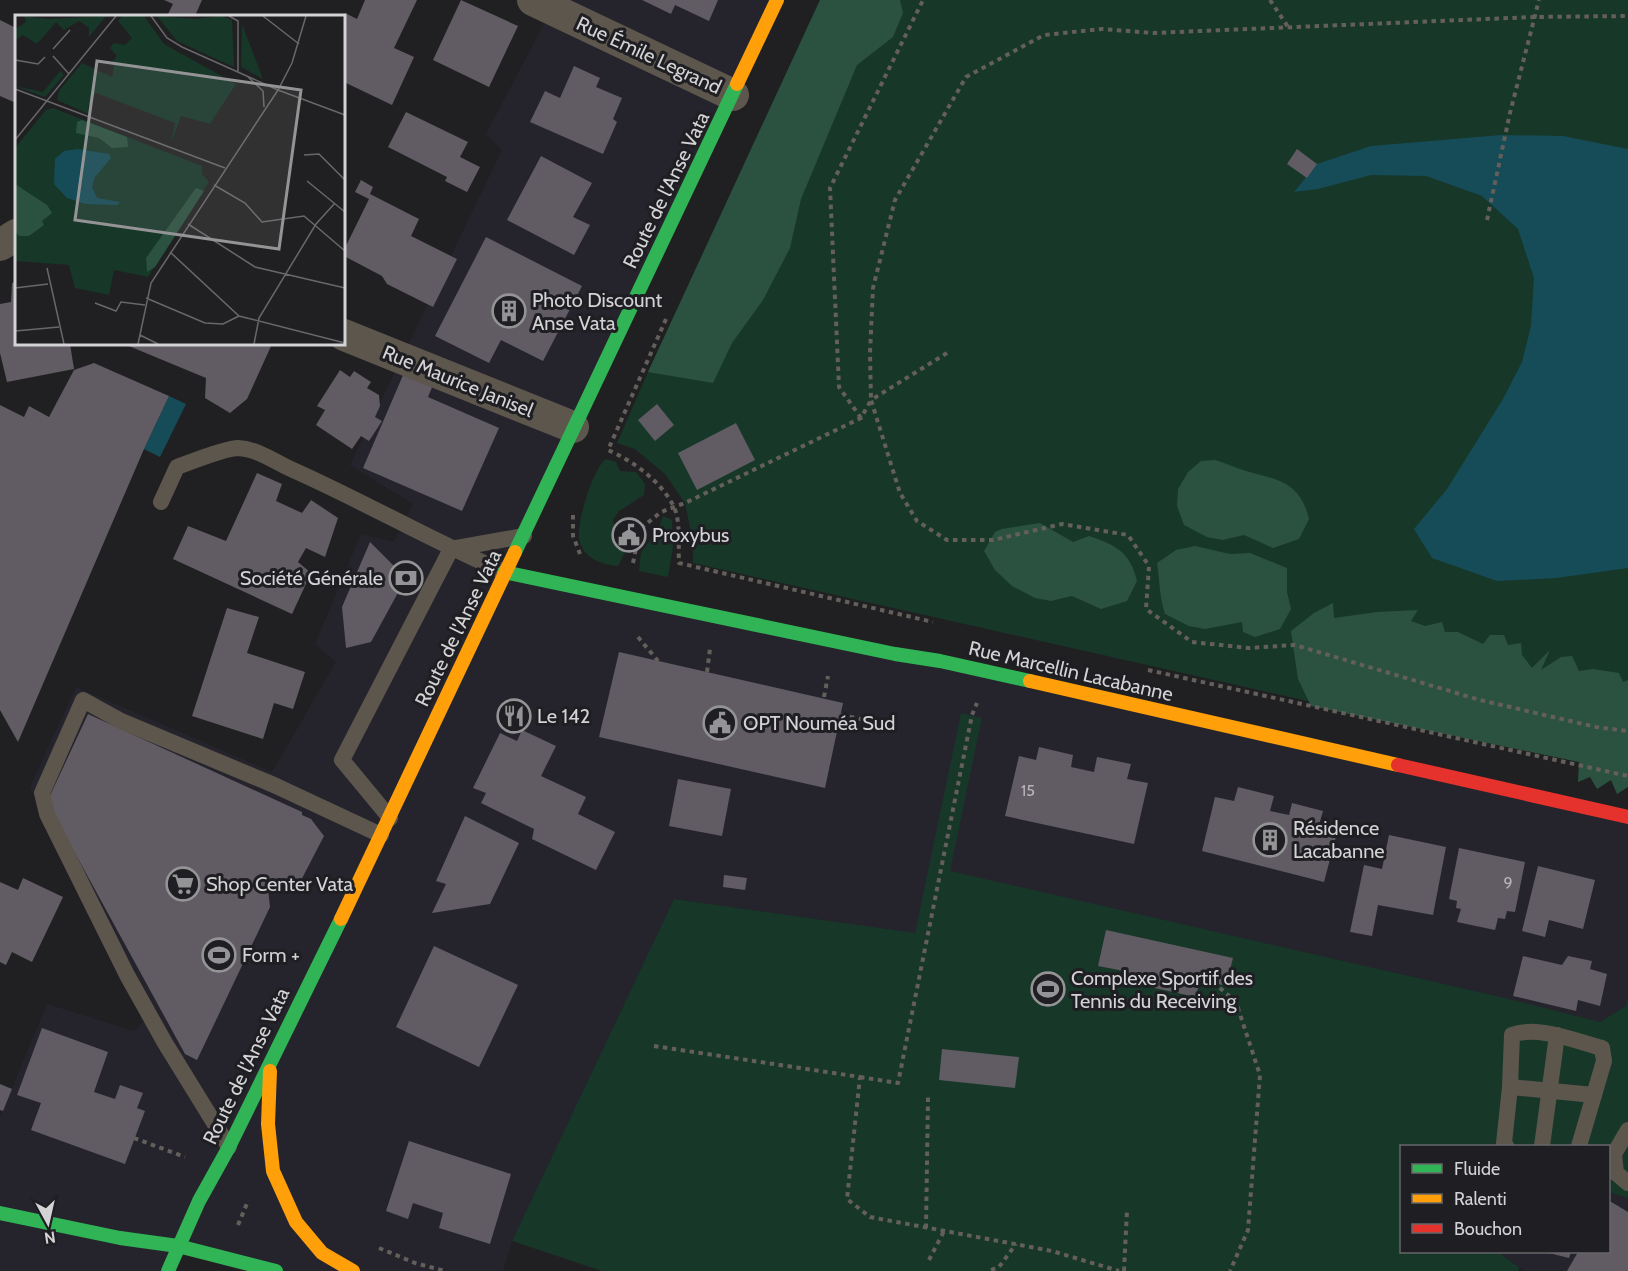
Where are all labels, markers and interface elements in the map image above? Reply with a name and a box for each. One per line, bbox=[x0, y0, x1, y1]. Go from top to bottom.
street label: Rue Émile Legrand bbox=[573, 11, 725, 99]
inset map bbox=[15, 15, 345, 345]
street label: Route de l'Anse Vata bbox=[618, 107, 714, 272]
place label: Photo Discount Anse Vata bbox=[532, 288, 663, 335]
building icon: Photo Discount Anse Vata bbox=[491, 293, 527, 329]
street label: Rue Maurice Janisel bbox=[379, 340, 537, 422]
public building icon: Proxybus bbox=[611, 517, 647, 553]
place label: Proxybus bbox=[652, 523, 729, 547]
street label: Route de l'Anse Vata bbox=[410, 545, 506, 710]
bank icon: Société Générale bbox=[388, 560, 424, 596]
place label: Société Générale bbox=[240, 566, 383, 590]
street label: Rue Marcellin Lacabanne bbox=[966, 636, 1176, 706]
restaurant icon: Le 142 bbox=[496, 698, 532, 734]
place label: Le 142 bbox=[537, 704, 590, 728]
public building icon: OPT Nouméa Sud bbox=[702, 705, 738, 741]
place label: OPT Nouméa Sud bbox=[743, 711, 895, 735]
house number: 15 bbox=[1021, 781, 1035, 800]
place label: Résidence Lacabanne bbox=[1293, 816, 1385, 863]
building icon: Résidence Lacabanne bbox=[1252, 822, 1288, 858]
supermarket icon: Shop Center Vata bbox=[165, 866, 201, 902]
place label: Shop Center Vata bbox=[206, 872, 354, 896]
house number: 9 bbox=[1503, 873, 1513, 892]
sports icon: Form + bbox=[201, 937, 237, 973]
place label: Form + bbox=[242, 943, 300, 967]
place label: Complexe Sportif des Tennis du Receiving bbox=[1071, 966, 1253, 1013]
sports icon: Complexe Sportif des Tennis du Receiving bbox=[1030, 971, 1066, 1007]
street label: Route de l'Anse Vata bbox=[198, 983, 294, 1148]
legend bbox=[1400, 1145, 1610, 1253]
text: Fluide bbox=[1454, 1158, 1500, 1180]
text: Ralenti bbox=[1454, 1188, 1507, 1210]
north arrow bbox=[18, 1193, 78, 1253]
text: Bouchon bbox=[1454, 1218, 1522, 1240]
text: N bbox=[43, 1227, 57, 1248]

